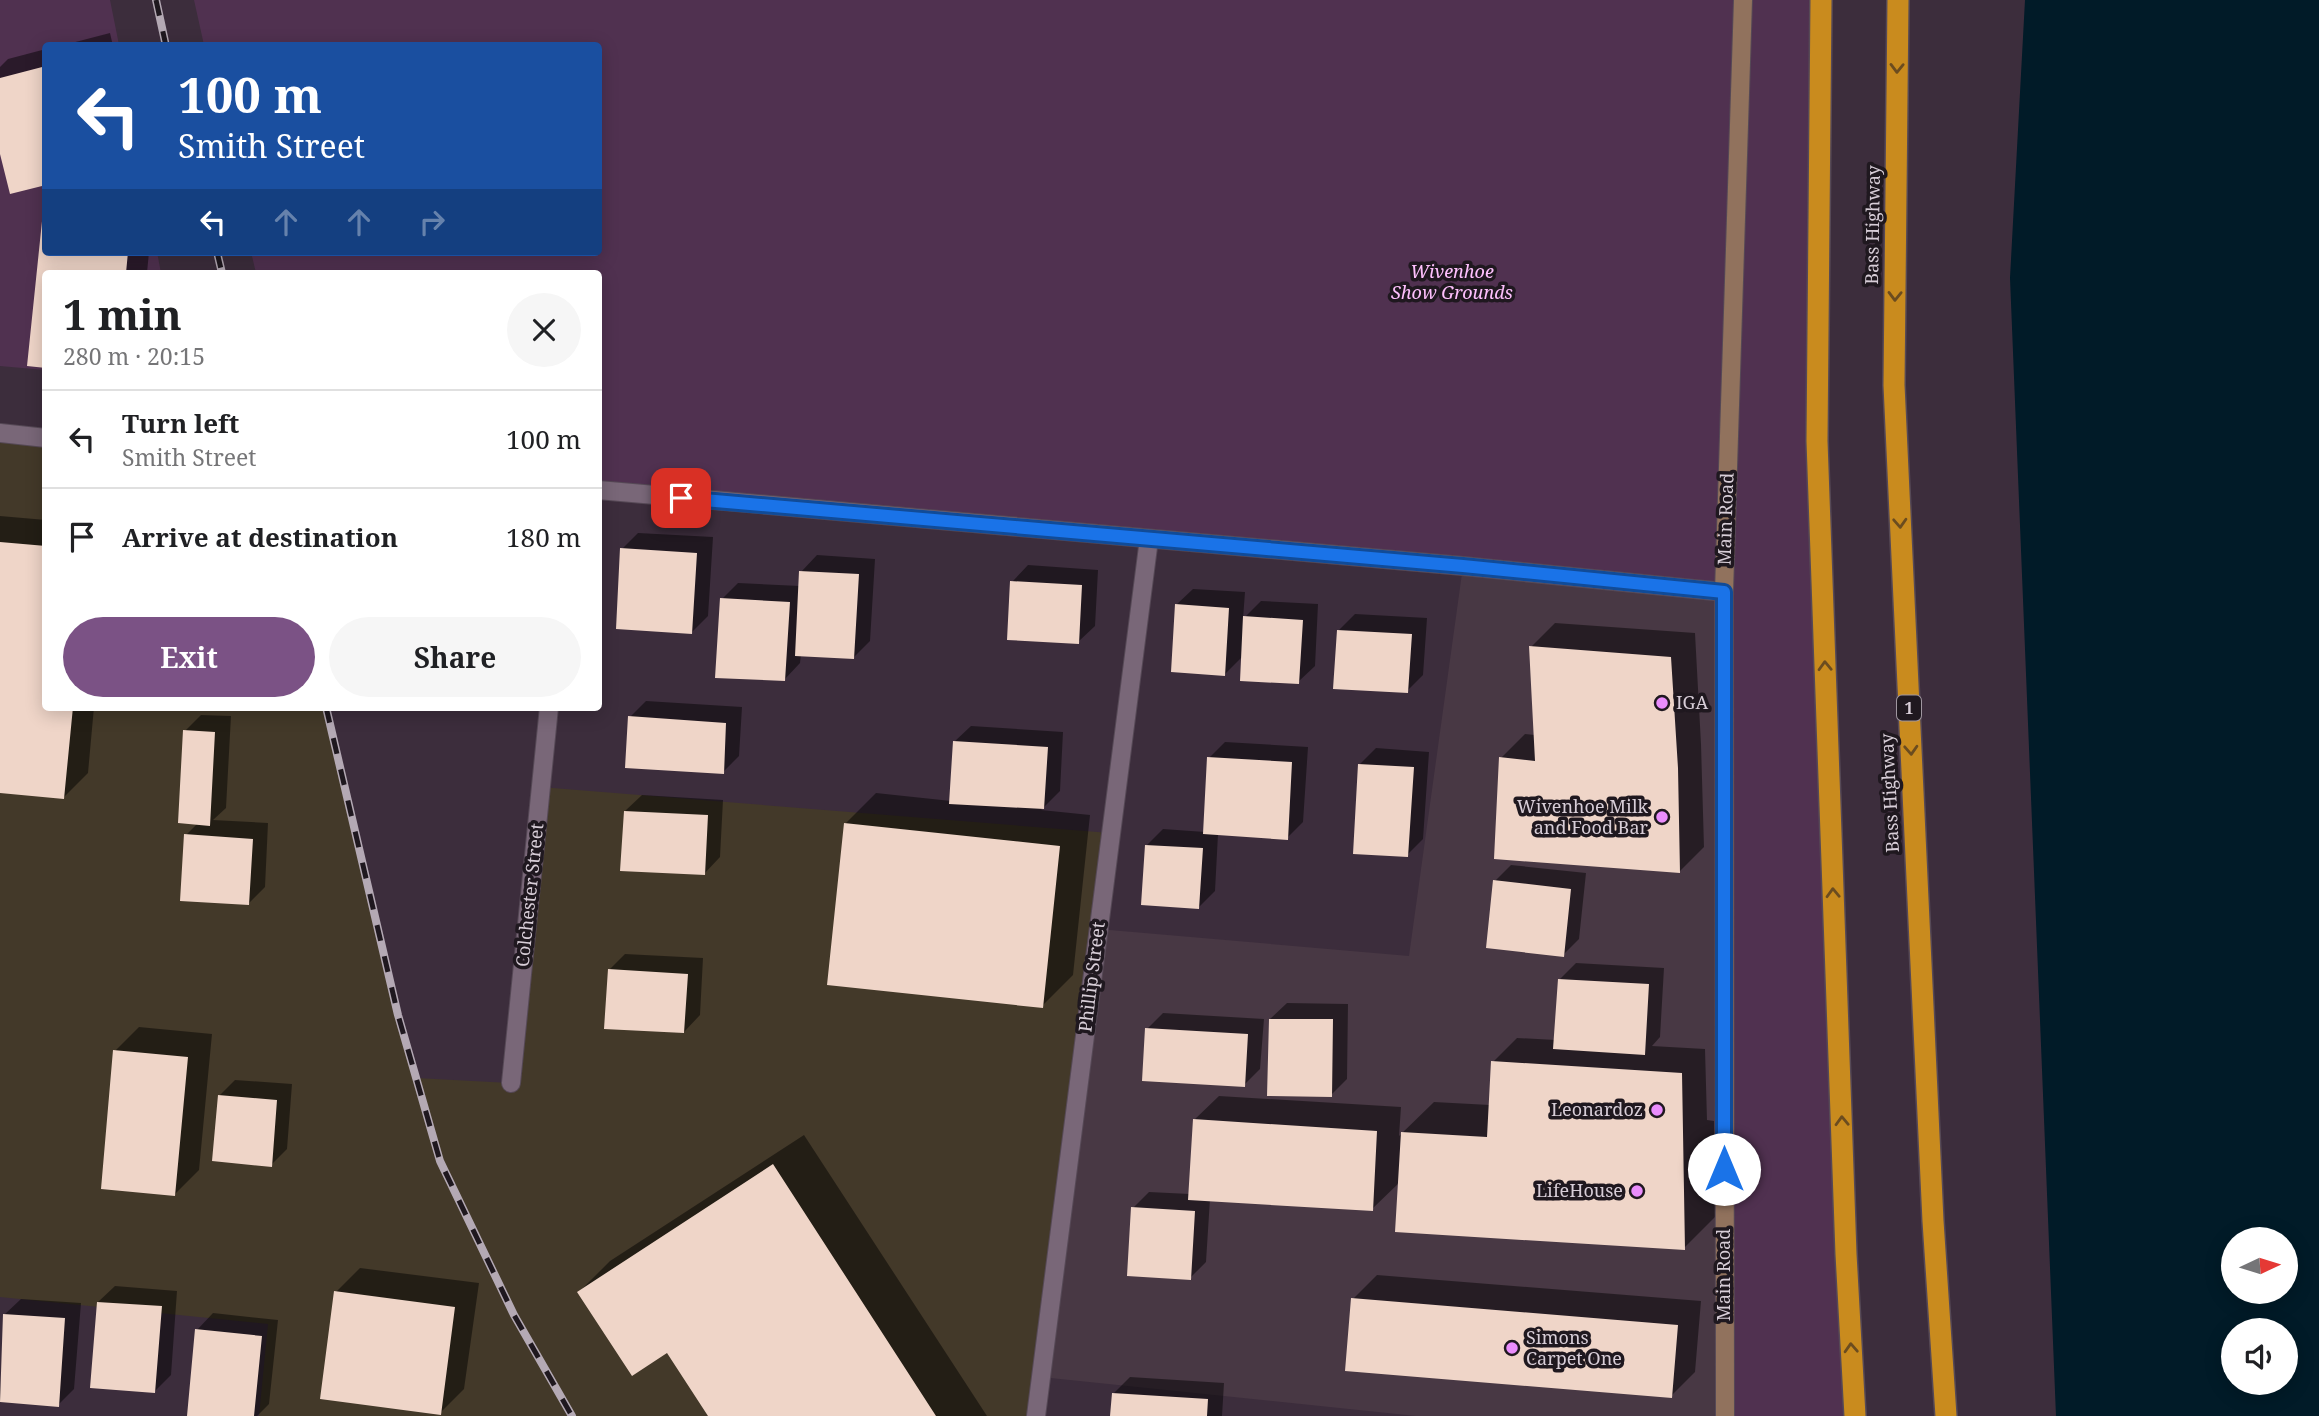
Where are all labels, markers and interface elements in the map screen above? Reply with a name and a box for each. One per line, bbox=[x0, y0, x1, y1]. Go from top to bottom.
text: 100 m bbox=[178, 61, 322, 127]
one-way arrow bbox=[1889, 63, 1905, 74]
icon: left bbox=[63, 70, 154, 161]
text: Smith Street bbox=[178, 124, 365, 167]
street label: Bass Highway bbox=[1859, 164, 1885, 285]
icon: left bbox=[194, 203, 232, 241]
icon: ahead bbox=[267, 203, 305, 241]
icon: ahead bbox=[340, 203, 378, 241]
icon: right bbox=[413, 203, 451, 241]
park label: Wivenhoe Show Grounds bbox=[1391, 259, 1513, 304]
text: 1 min bbox=[63, 285, 182, 342]
one-way arrow bbox=[1887, 291, 1903, 301]
button: close bbox=[507, 293, 581, 367]
text: 280 m · 20:15 bbox=[63, 340, 205, 372]
text: Turn left bbox=[122, 405, 239, 441]
icon: left bbox=[63, 420, 101, 458]
text: 100 m bbox=[506, 421, 581, 457]
text: Smith Street bbox=[122, 441, 256, 473]
pin bbox=[651, 468, 711, 528]
street label: Main Road bbox=[1711, 472, 1739, 566]
icon: arrive bbox=[662, 479, 700, 517]
icon: arrive bbox=[63, 518, 101, 556]
one-way arrow bbox=[1893, 518, 1908, 529]
text: Arrive at destination bbox=[122, 519, 398, 555]
text: 180 m bbox=[506, 519, 581, 555]
button: Exit bbox=[63, 617, 315, 697]
button: Share bbox=[329, 617, 581, 697]
one-way arrow bbox=[1817, 660, 1833, 671]
place label: IGA bbox=[1676, 690, 1708, 714]
marker: IGA bbox=[1654, 695, 1670, 711]
road number: 1 bbox=[1897, 695, 1921, 720]
street label: Bass Highway bbox=[1874, 732, 1904, 853]
one-way arrow bbox=[1903, 745, 1918, 756]
place label: Wivenhoe Milk and Food Bar bbox=[1517, 794, 1649, 839]
marker: Wivenhoe Milk and Food Bar bbox=[1654, 809, 1670, 825]
street label: Colchester Street bbox=[510, 822, 548, 968]
one-way arrow bbox=[1826, 887, 1841, 898]
street label: Phillip Street bbox=[1072, 920, 1110, 1033]
place label: Leonardoz bbox=[1551, 1097, 1643, 1121]
marker: Leonardoz bbox=[1649, 1102, 1665, 1118]
one-way arrow bbox=[1834, 1115, 1849, 1126]
position arrow bbox=[1687, 1132, 1761, 1206]
place label: LifeHouse bbox=[1536, 1178, 1623, 1202]
marker: LifeHouse bbox=[1629, 1183, 1645, 1199]
north arrow bbox=[2221, 1227, 2298, 1304]
map controls bbox=[2221, 1227, 2298, 1395]
street label: Main Road bbox=[1711, 1229, 1735, 1321]
button: sound bbox=[2221, 1318, 2298, 1395]
place label: Simons Carpet One bbox=[1526, 1325, 1622, 1370]
marker: Simons Carpet One bbox=[1504, 1340, 1520, 1356]
one-way arrow bbox=[1844, 1342, 1859, 1353]

